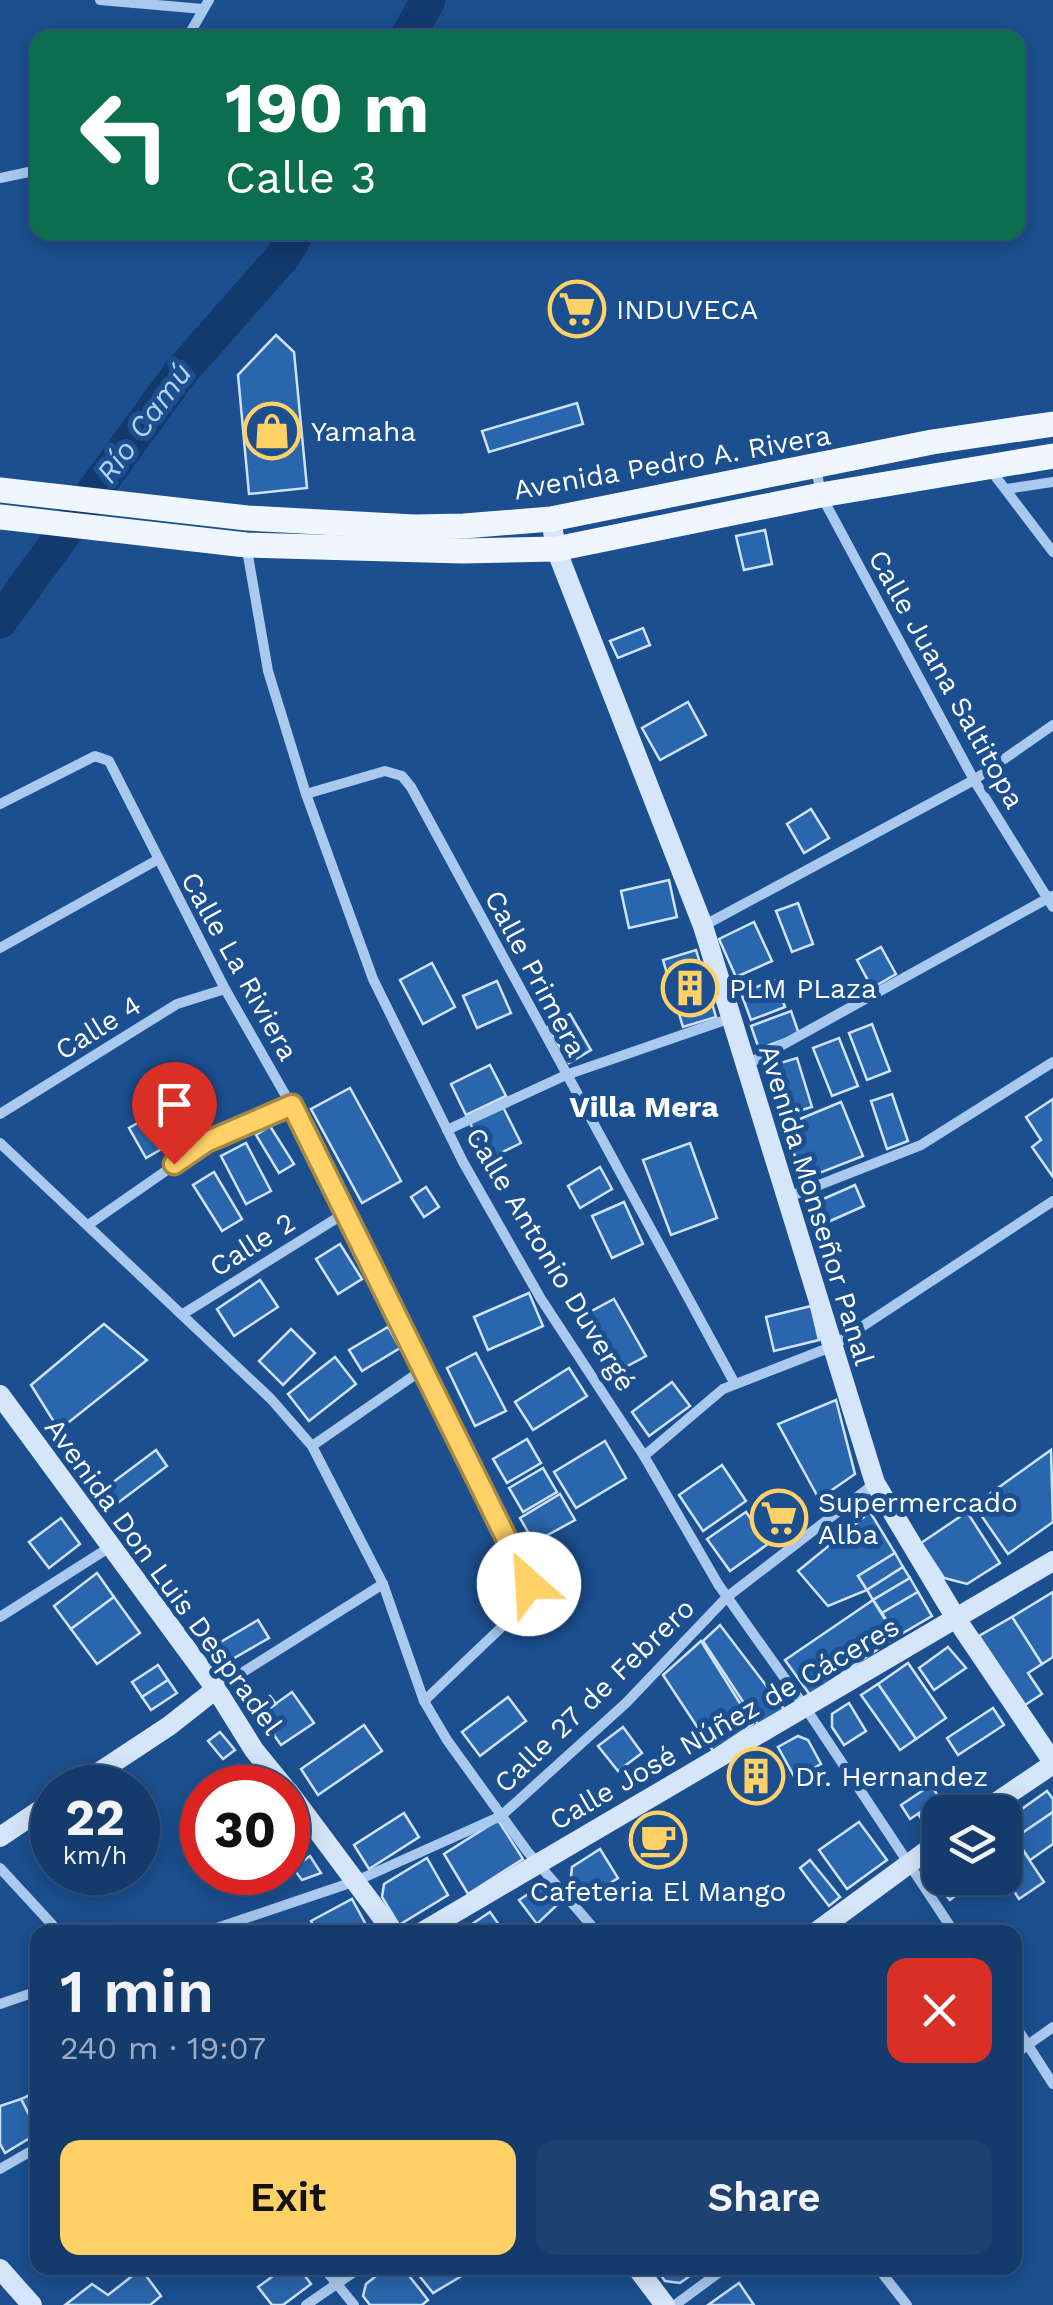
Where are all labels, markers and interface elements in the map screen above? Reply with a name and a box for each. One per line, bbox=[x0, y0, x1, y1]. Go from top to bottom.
text: 190 m bbox=[225, 67, 429, 149]
icon: left bbox=[60, 70, 190, 200]
text: Calle 3 bbox=[225, 151, 376, 204]
supermarket icon: INDUVECA bbox=[547, 279, 607, 339]
place label: INDUVECA bbox=[616, 293, 758, 326]
water label: Río Camú bbox=[89, 356, 199, 489]
shop icon: Yamaha bbox=[242, 401, 302, 461]
place label: Yamaha bbox=[311, 415, 416, 448]
street label: Avenida Pedro A. Rivera bbox=[511, 418, 833, 507]
street label: Calle Juana Saltitopa bbox=[862, 544, 1032, 814]
street label: Calle La Riviera bbox=[174, 866, 305, 1066]
street label: Calle Primera bbox=[478, 884, 593, 1062]
building icon: PLM PLaza bbox=[660, 958, 720, 1018]
place label: PLM PLaza bbox=[729, 972, 877, 1005]
street label: Calle 4 bbox=[49, 988, 147, 1067]
street label: Avenida Monseñor Panal bbox=[752, 1041, 881, 1370]
pin bbox=[132, 1062, 217, 1165]
icon: arrive bbox=[147, 1077, 202, 1132]
district label: Villa Mera bbox=[569, 1089, 719, 1124]
street label: Calle Antonio Duvergé bbox=[459, 1121, 642, 1397]
street label: Calle 2 bbox=[204, 1205, 301, 1283]
street label: Avenida Don Luis Despradel bbox=[38, 1412, 290, 1741]
place label: Supermercado Alba bbox=[818, 1486, 1018, 1551]
supermarket icon: Supermercado Alba bbox=[749, 1488, 809, 1548]
position arrow bbox=[477, 1532, 581, 1636]
street label: Calle 27 de Febrero bbox=[487, 1591, 701, 1799]
street label: Calle José Núñez de Cáceres bbox=[544, 1610, 905, 1837]
building icon: Dr. Hernandez bbox=[726, 1746, 786, 1806]
place label: Dr. Hernandez bbox=[795, 1760, 988, 1793]
speed limit sign: 30 bbox=[180, 1765, 310, 1895]
text: 22 bbox=[65, 1788, 125, 1847]
map controls bbox=[922, 1795, 1022, 1895]
button: layers bbox=[922, 1795, 1022, 1895]
cafe icon: Cafeteria El Mango bbox=[628, 1810, 688, 1870]
text: km/h bbox=[63, 1841, 127, 1870]
place label: Cafeteria El Mango bbox=[530, 1875, 786, 1908]
text: 1 min bbox=[60, 1956, 214, 2027]
button: close bbox=[887, 1958, 992, 2063]
text: 240 m · 19:07 bbox=[60, 2029, 266, 2067]
button: Exit bbox=[60, 2140, 516, 2255]
button: Share bbox=[536, 2140, 992, 2255]

